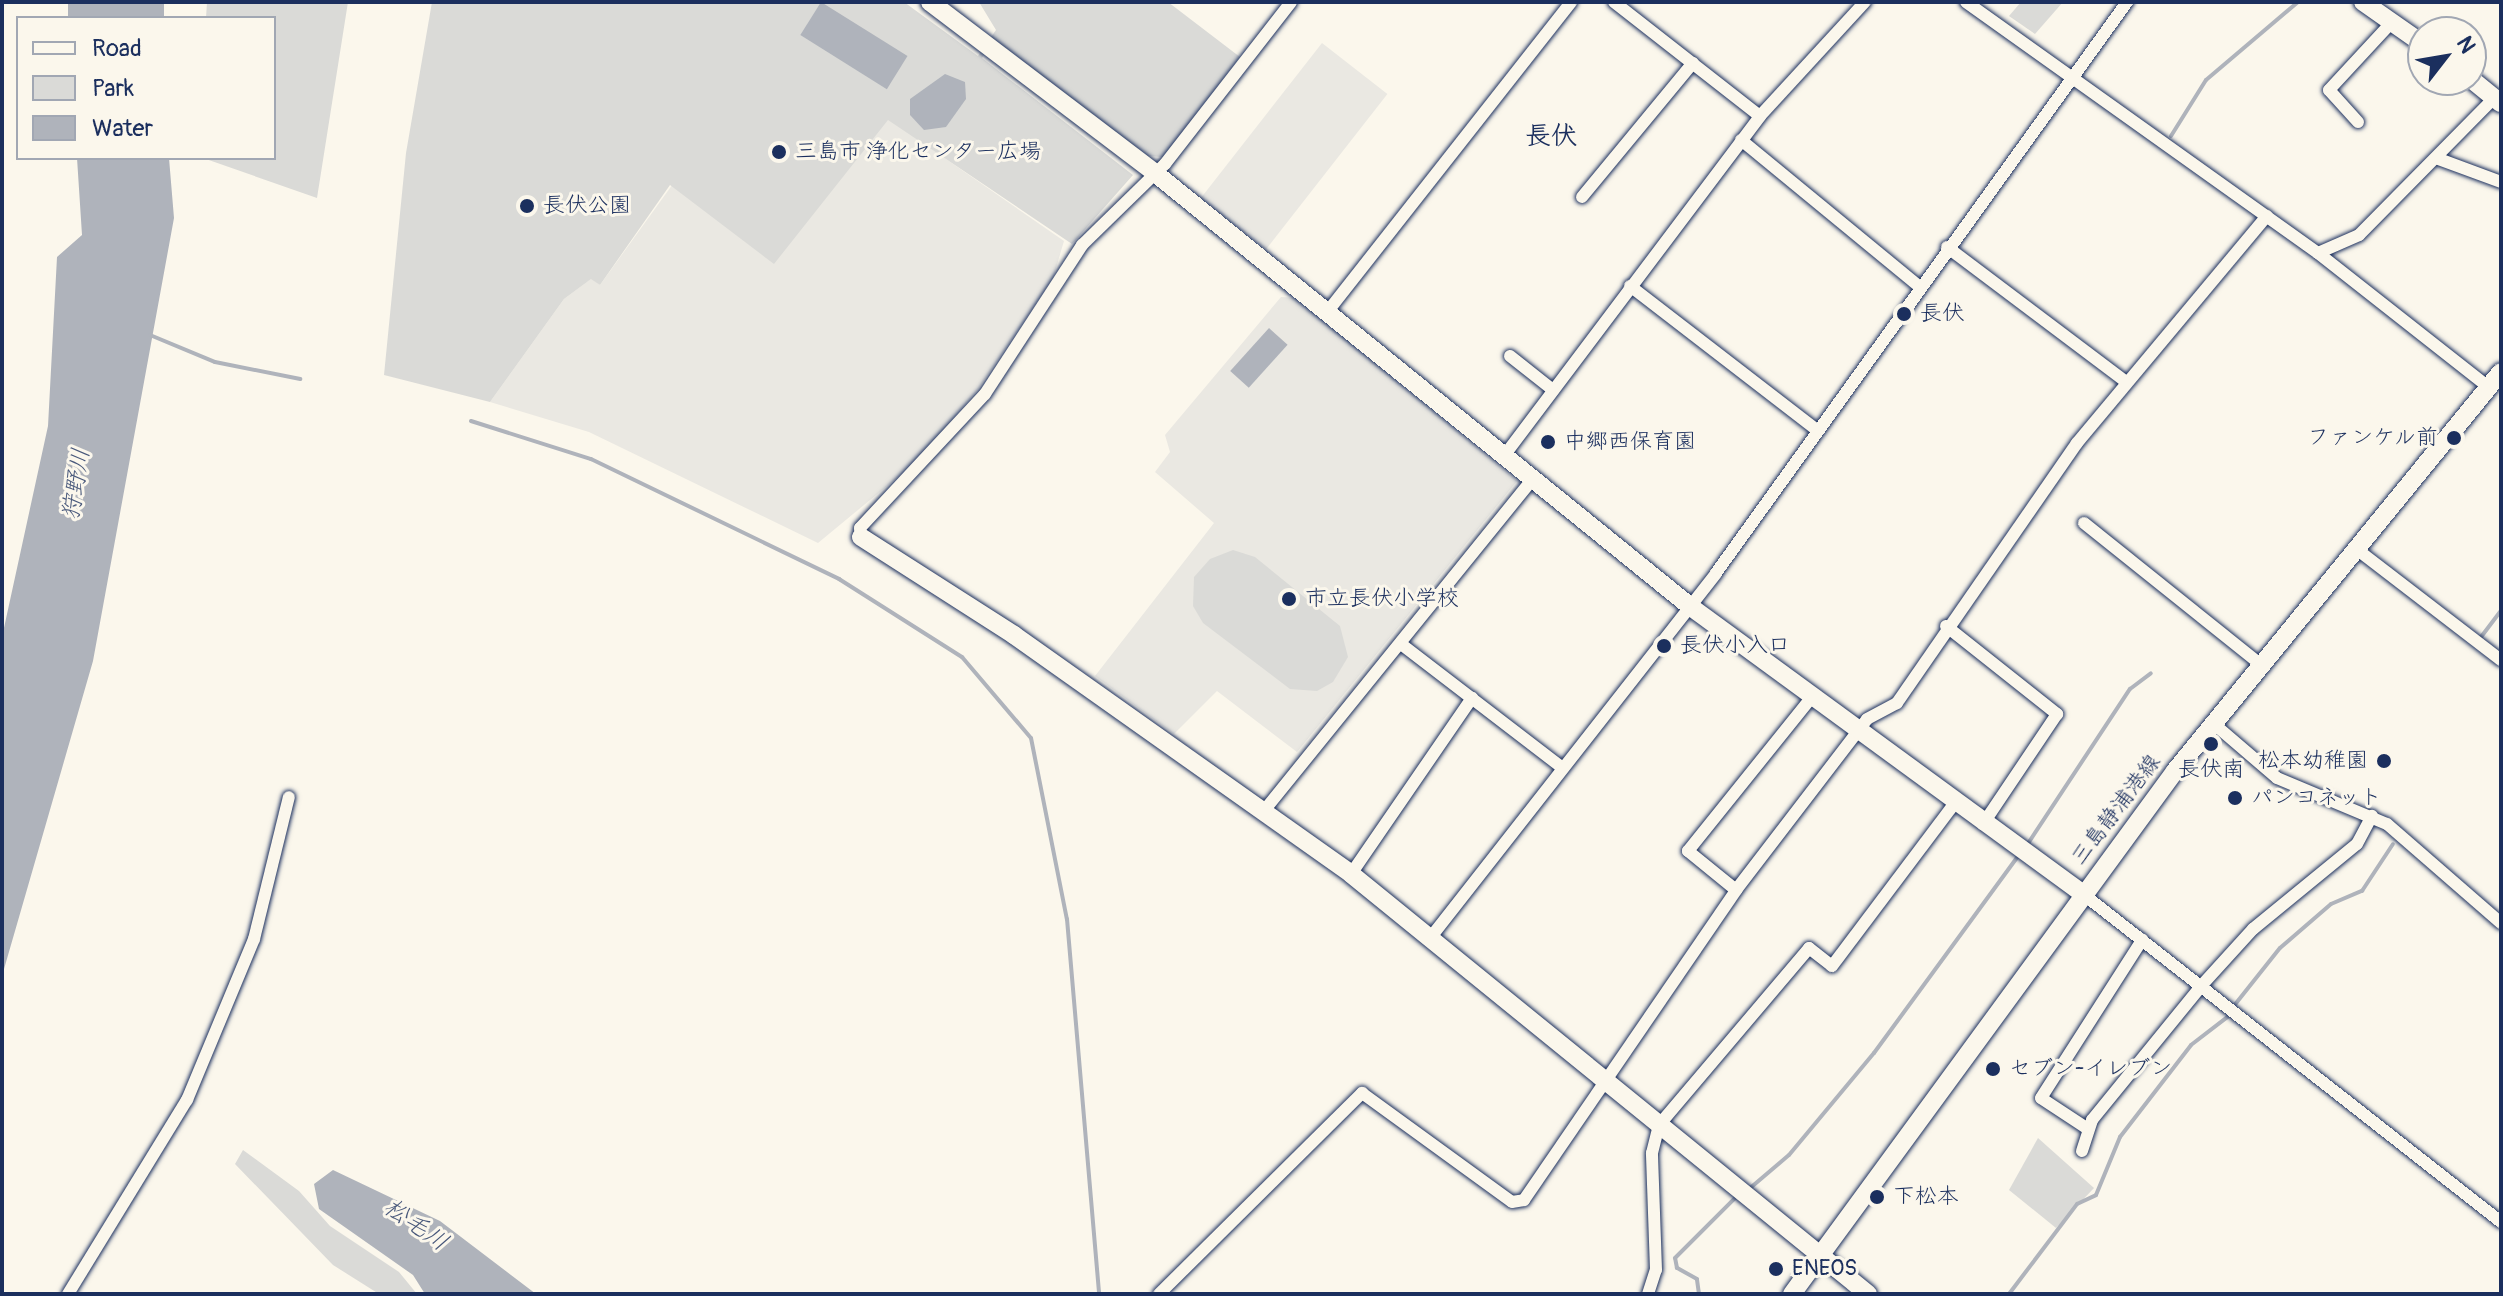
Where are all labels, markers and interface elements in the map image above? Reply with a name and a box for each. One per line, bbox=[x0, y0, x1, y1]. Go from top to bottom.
legend bbox=[16, 16, 276, 160]
north arrow bbox=[2407, 16, 2487, 96]
text: N bbox=[2450, 31, 2482, 58]
text: Road bbox=[92, 34, 142, 63]
text: Park bbox=[92, 74, 134, 103]
text: Water bbox=[92, 114, 153, 143]
district label: 長伏 bbox=[1525, 121, 1577, 153]
place label: 三島市 浄化センター広場 bbox=[795, 139, 1042, 165]
marker: 三島市 浄化センター広場 bbox=[770, 143, 788, 161]
place label: 長伏公園 bbox=[543, 193, 631, 219]
marker: 長伏公園 bbox=[518, 197, 536, 215]
place label: 長伏 bbox=[1920, 301, 1964, 327]
marker: 長伏 bbox=[1895, 305, 1913, 323]
place label: ファンケル前 bbox=[2306, 425, 2438, 451]
place label: 中郷西保育園 bbox=[1564, 429, 1696, 455]
marker: ファンケル前 bbox=[2445, 429, 2463, 447]
marker: 中郷西保育園 bbox=[1539, 433, 1557, 451]
water label: 狩野川 bbox=[56, 446, 96, 522]
place label: 市立長伏小学校 bbox=[1305, 586, 1459, 612]
marker: 市立長伏小学校 bbox=[1280, 590, 1298, 608]
place label: 長伏小入口 bbox=[1680, 633, 1790, 659]
marker: 長伏小入口 bbox=[1655, 637, 1673, 655]
marker: 長伏南 bbox=[2202, 735, 2220, 753]
place label: 松本幼稚園 bbox=[2258, 748, 2368, 774]
street label: 三島静浦港線 bbox=[2066, 749, 2166, 871]
marker: 松本幼稚園 bbox=[2375, 752, 2393, 770]
place label: 長伏南 bbox=[2178, 757, 2244, 783]
place label: パンコネット bbox=[2251, 785, 2383, 811]
marker: パンコネット bbox=[2226, 789, 2244, 807]
place label: セブン-イレブン bbox=[2009, 1056, 2172, 1082]
marker: セブン-イレブン bbox=[1984, 1060, 2002, 1078]
place label: 下松本 bbox=[1893, 1184, 1959, 1210]
marker: 下松本 bbox=[1868, 1188, 1886, 1206]
water label: 松毛川 bbox=[378, 1193, 454, 1257]
place label: ENEOS bbox=[1792, 1256, 1857, 1282]
marker: ENEOS bbox=[1767, 1260, 1785, 1278]

